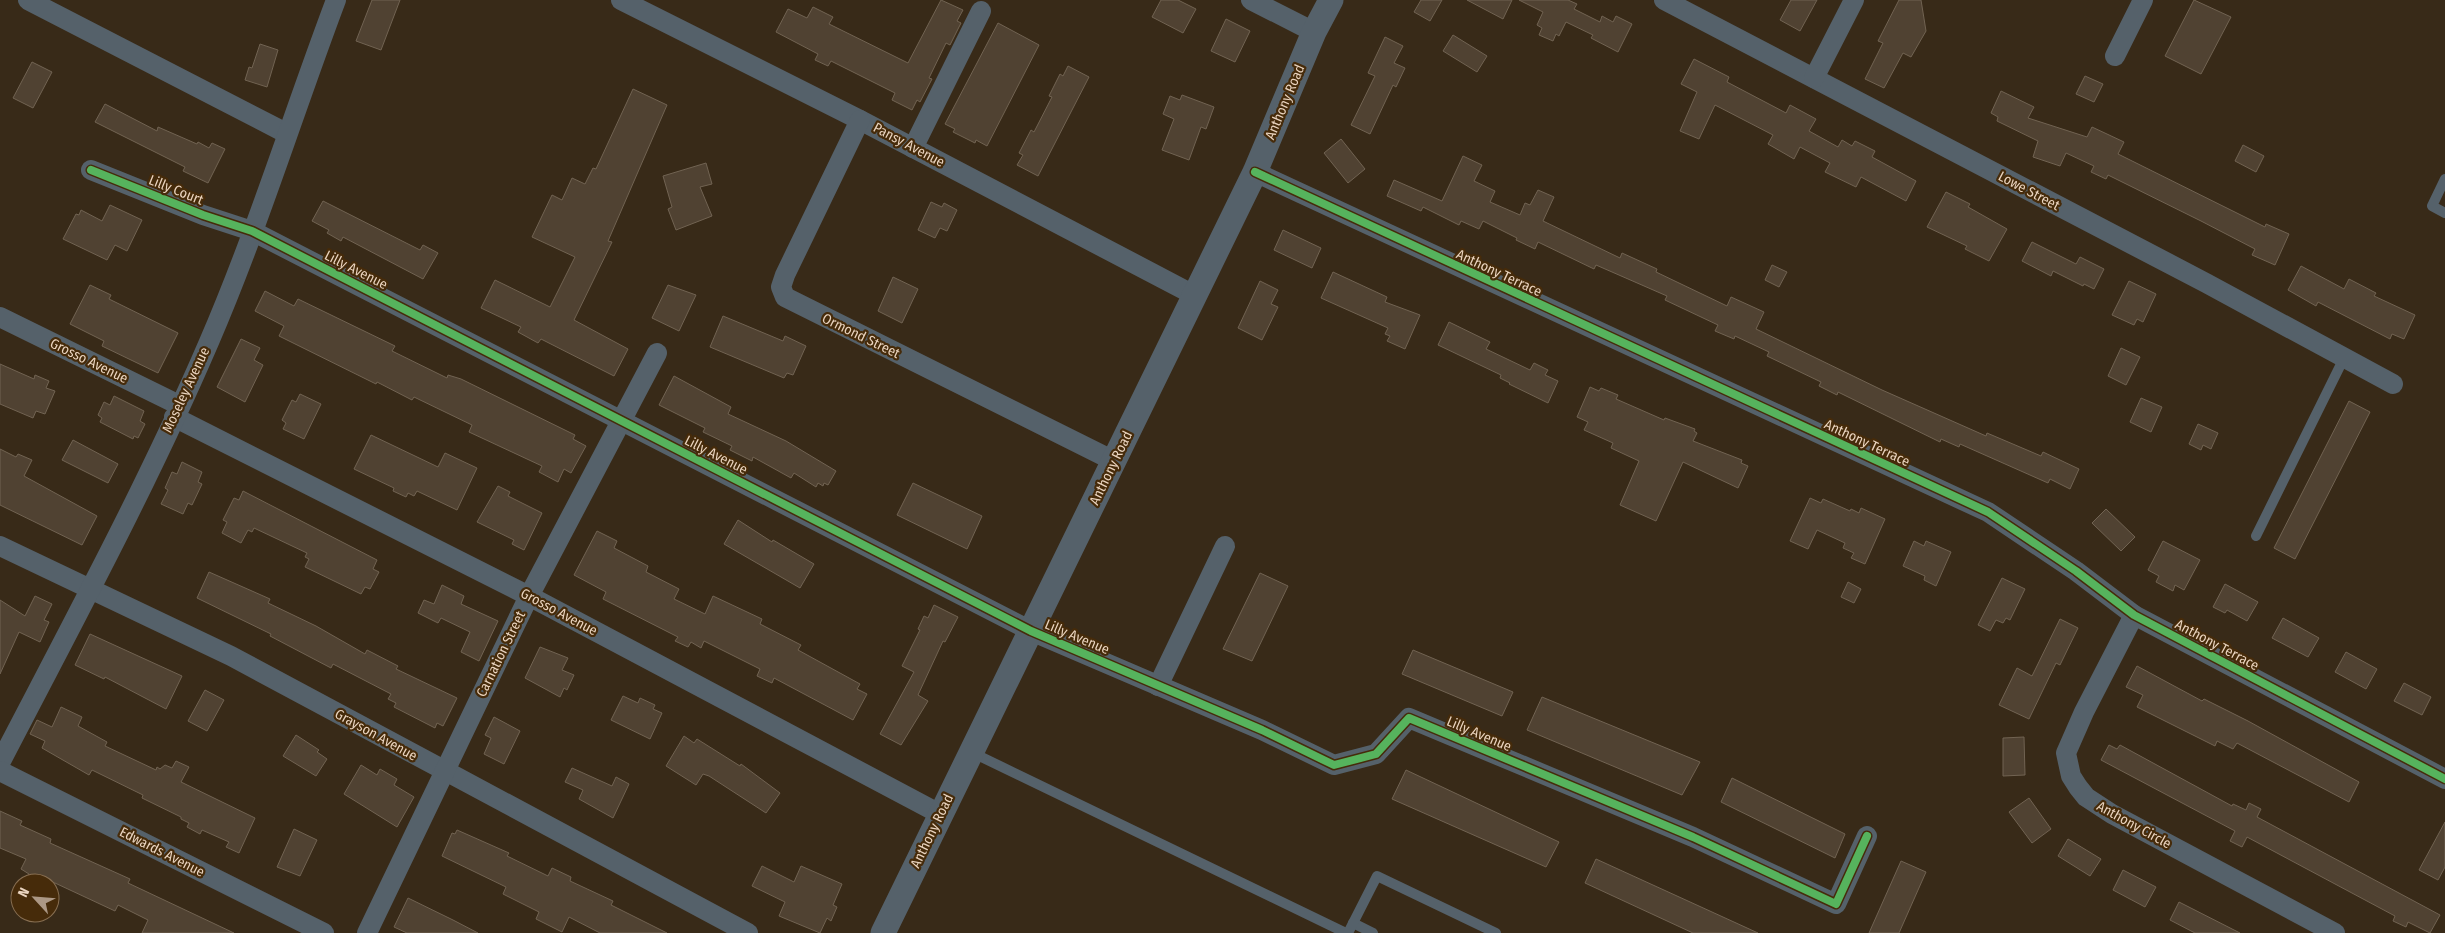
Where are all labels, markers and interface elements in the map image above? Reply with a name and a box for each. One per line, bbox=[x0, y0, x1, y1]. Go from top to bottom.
street label: Anthony Road bbox=[1262, 62, 1308, 142]
street label: Pansy Avenue bbox=[870, 119, 948, 171]
street label: Lowe Street bbox=[1995, 168, 2063, 214]
street label: Lilly Court bbox=[146, 171, 206, 209]
street label: Anthony Terrace bbox=[1454, 246, 1545, 300]
street label: Lilly Avenue bbox=[322, 247, 390, 293]
street label: Ormond Street bbox=[819, 310, 903, 362]
street label: Grosso Avenue bbox=[47, 335, 131, 387]
street label: Moseley Avenue bbox=[159, 345, 213, 435]
street label: Anthony Terrace bbox=[1822, 416, 1913, 470]
street label: Anthony Road bbox=[1086, 428, 1136, 508]
street label: Lilly Avenue bbox=[682, 432, 750, 478]
street label: Grosso Avenue bbox=[518, 585, 600, 639]
street label: Carnation Street bbox=[473, 608, 529, 700]
street label: Lilly Avenue bbox=[1042, 616, 1112, 658]
street label: Anthony Terrace bbox=[2172, 616, 2262, 674]
street label: Grayson Avenue bbox=[332, 705, 420, 765]
street label: Lilly Avenue bbox=[1444, 713, 1514, 755]
street label: Anthony Road bbox=[907, 791, 957, 871]
street label: Anthony Circle bbox=[2094, 798, 2174, 852]
street label: Edwards Avenue bbox=[117, 823, 207, 881]
north arrow bbox=[10, 873, 60, 923]
text: N bbox=[14, 885, 33, 900]

